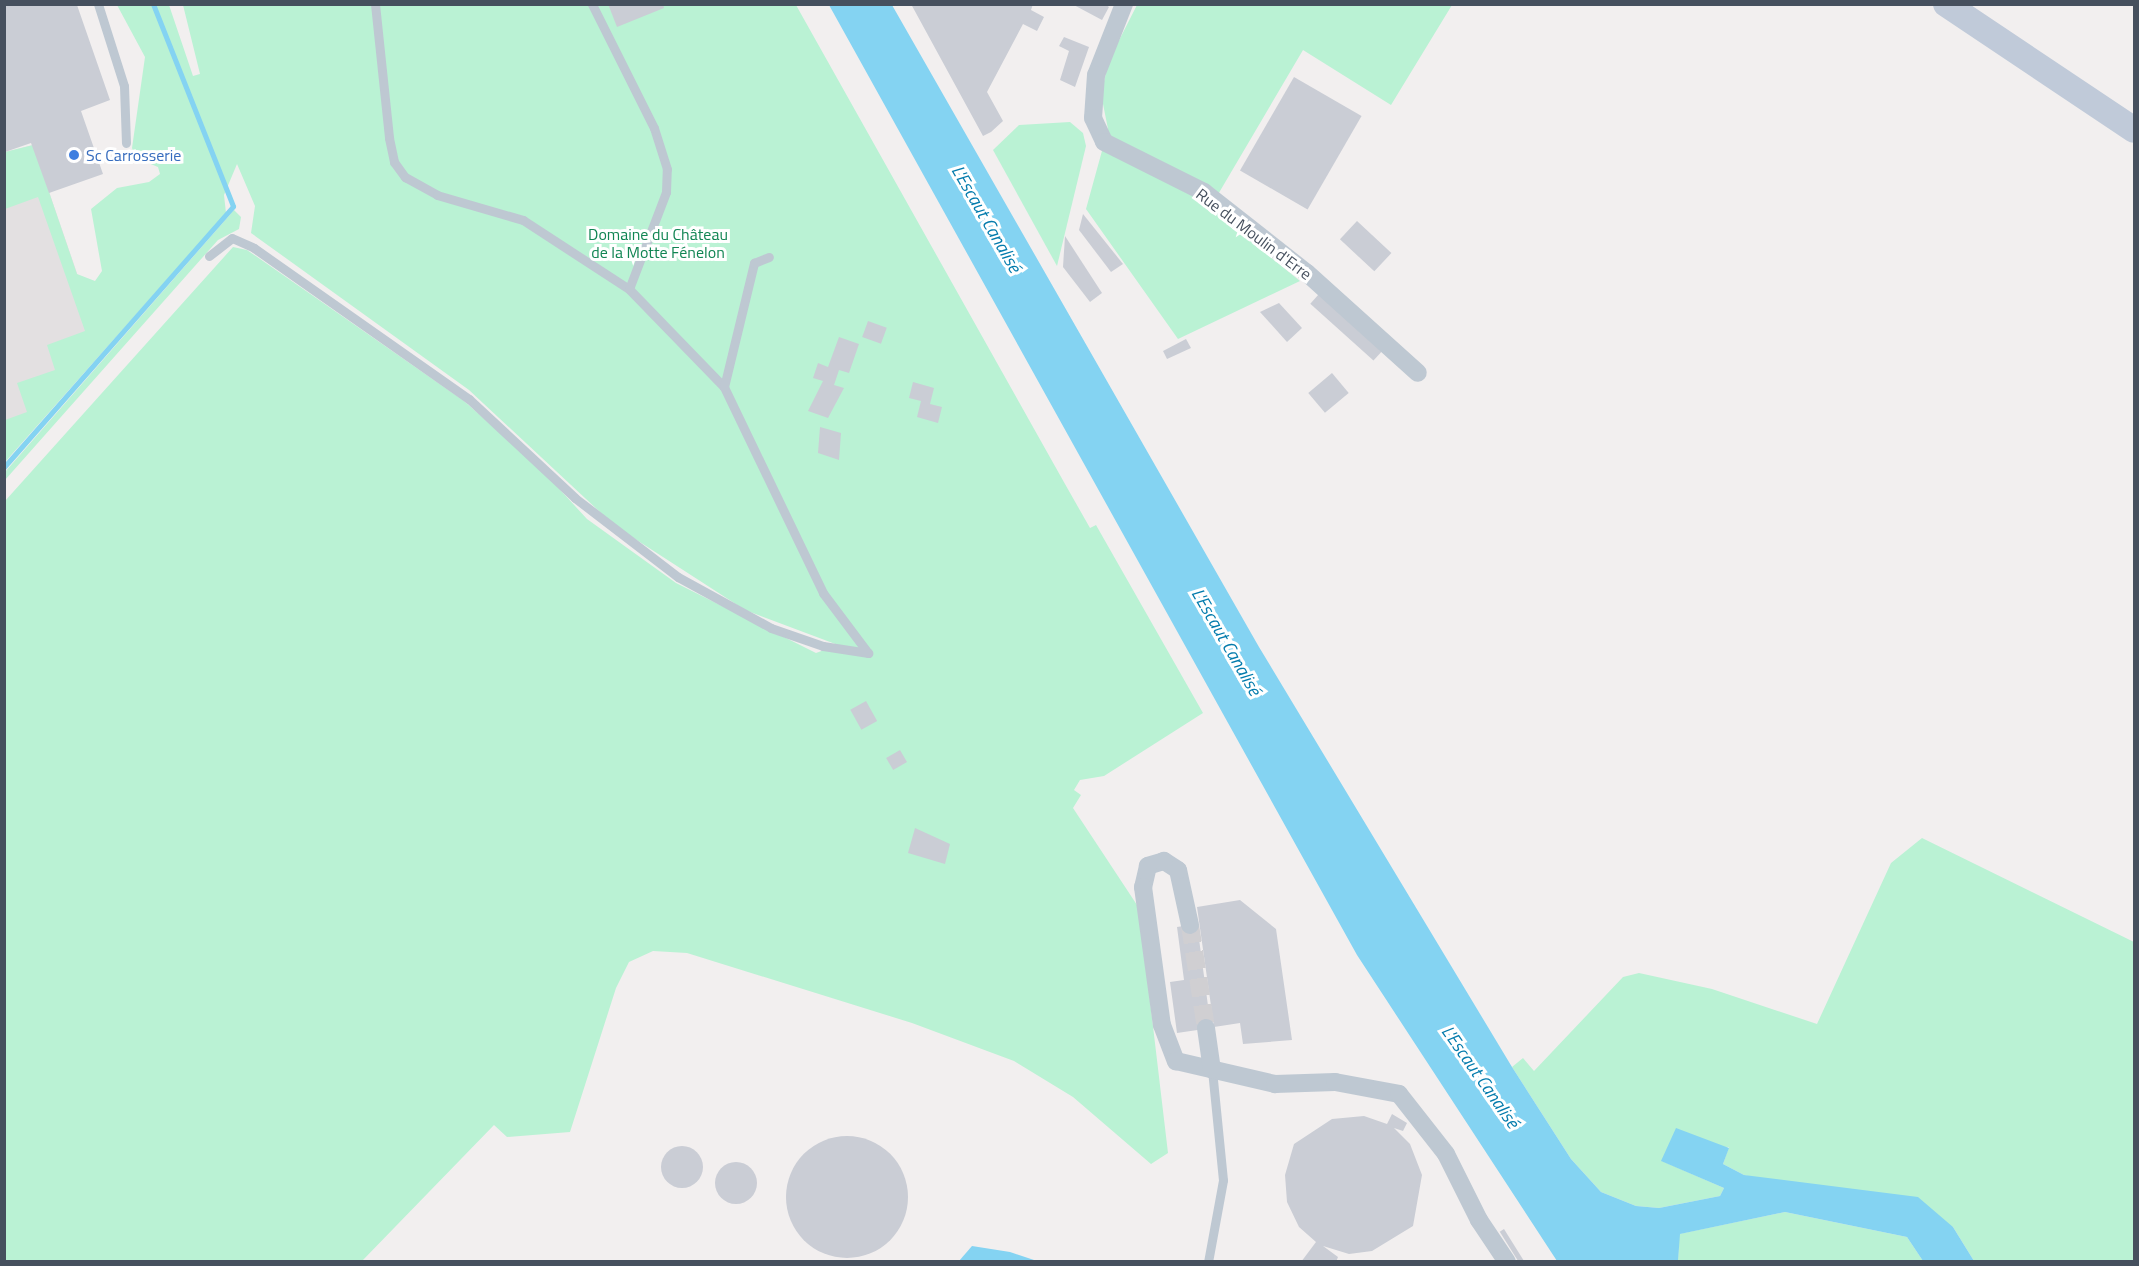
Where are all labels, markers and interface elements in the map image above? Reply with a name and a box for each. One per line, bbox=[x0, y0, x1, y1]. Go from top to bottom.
place label: Sc Carrosserie bbox=[86, 145, 181, 165]
marker: Sc Carrosserie bbox=[67, 148, 81, 162]
water label: L'Escaut Canalisé bbox=[947, 161, 1025, 277]
street label: Rue du Moulin d'Erre bbox=[1192, 184, 1316, 284]
park label: Domaine du Château de la Motte Fénelon bbox=[588, 224, 728, 262]
water label: L'Escaut Canalisé bbox=[1187, 584, 1265, 700]
water label: L'Escaut Canalisé bbox=[1437, 1021, 1523, 1133]

